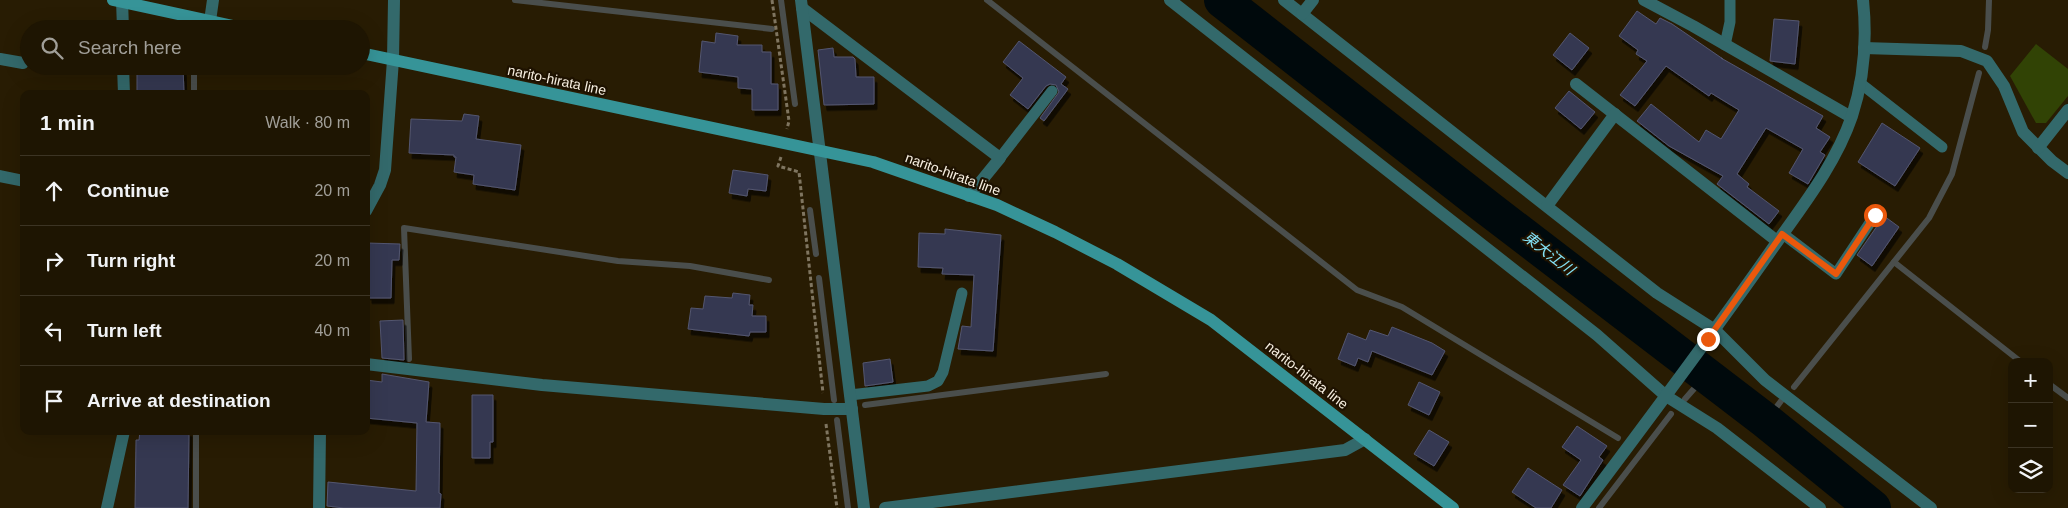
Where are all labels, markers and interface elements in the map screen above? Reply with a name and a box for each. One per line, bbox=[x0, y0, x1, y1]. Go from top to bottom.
search box bbox=[20, 20, 370, 75]
icon: search bbox=[38, 34, 66, 62]
text: Search here bbox=[78, 37, 182, 58]
street label: narito-hirata line bbox=[506, 62, 608, 98]
text: 1 min bbox=[40, 111, 95, 134]
text: Walk · 80 m bbox=[265, 114, 350, 131]
street label: narito-hirata line bbox=[903, 149, 1003, 199]
icon: ahead bbox=[40, 177, 68, 205]
text: Continue bbox=[87, 180, 169, 201]
text: 20 m bbox=[314, 182, 350, 199]
route start bbox=[1864, 204, 1887, 227]
water label: 東大江川 bbox=[1520, 228, 1579, 279]
icon: right bbox=[40, 247, 68, 275]
text: Turn right bbox=[87, 250, 175, 271]
text: 20 m bbox=[314, 252, 350, 269]
icon: left bbox=[40, 317, 68, 345]
text: Turn left bbox=[87, 320, 162, 341]
text: 40 m bbox=[314, 322, 350, 339]
route end bbox=[1697, 328, 1720, 351]
street label: narito-hirata line bbox=[1263, 338, 1352, 412]
map controls bbox=[2008, 358, 2053, 493]
button: + bbox=[2008, 358, 2053, 403]
icon: arrive bbox=[40, 387, 68, 415]
text: Arrive at destination bbox=[87, 390, 271, 411]
button: − bbox=[2008, 403, 2053, 448]
button: layers bbox=[2008, 448, 2053, 493]

